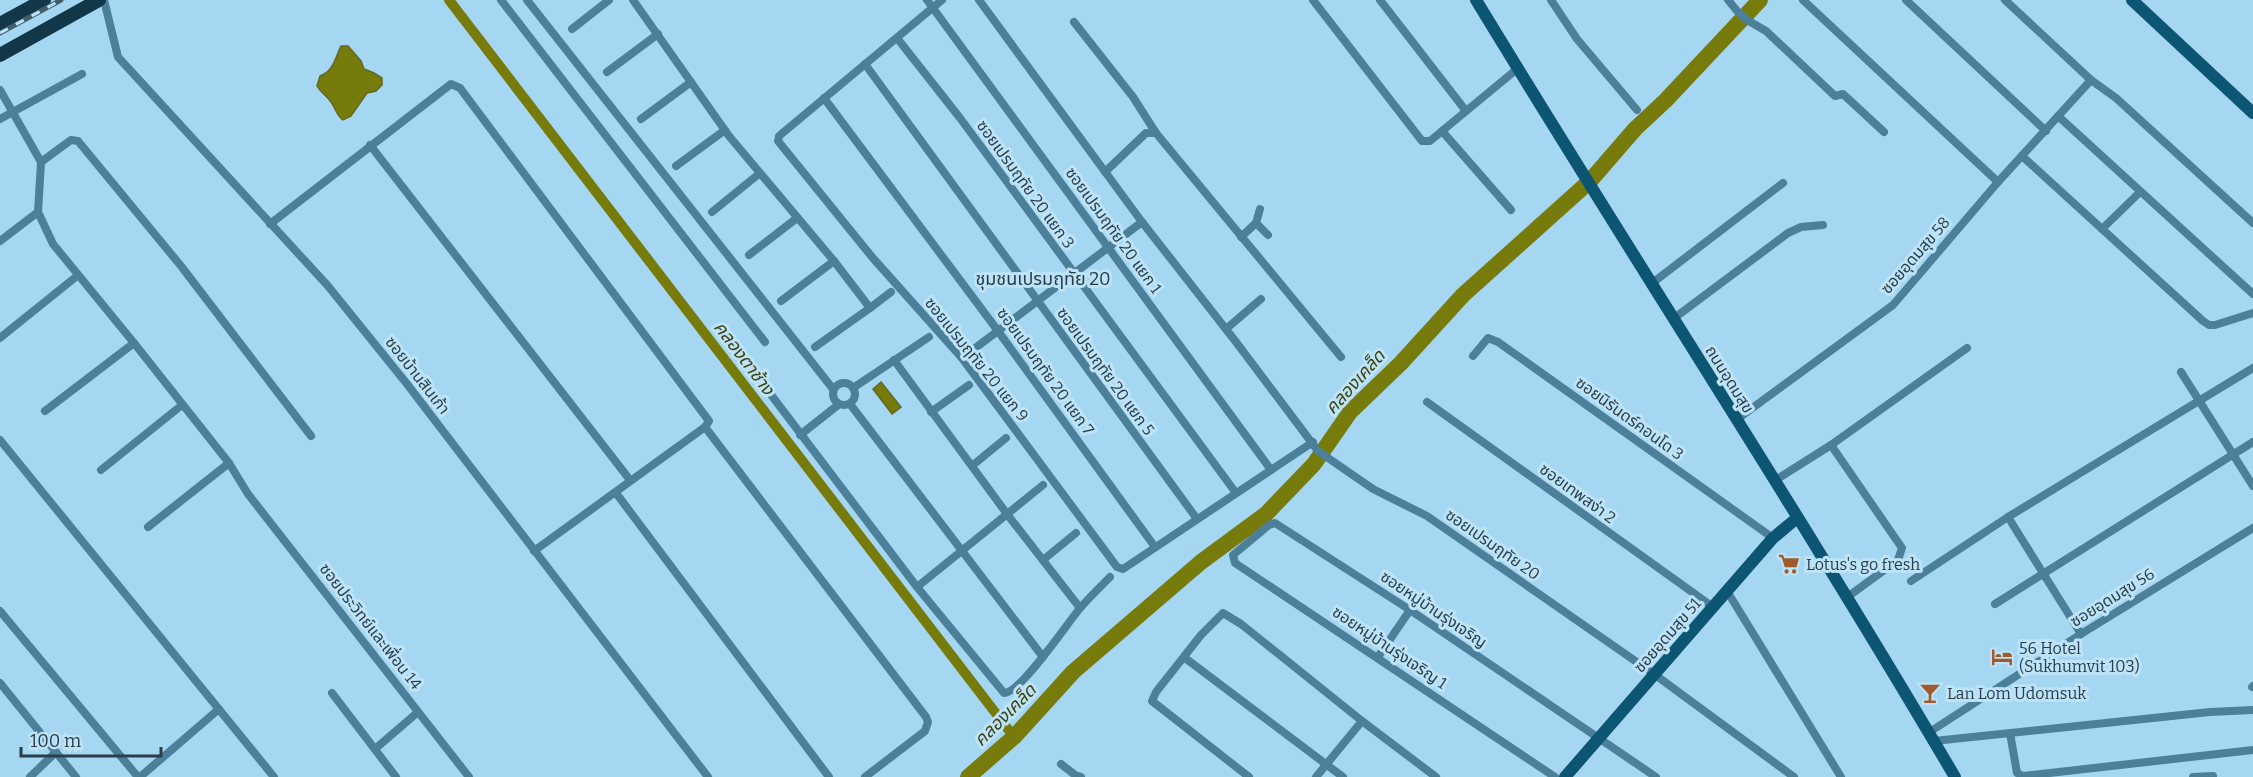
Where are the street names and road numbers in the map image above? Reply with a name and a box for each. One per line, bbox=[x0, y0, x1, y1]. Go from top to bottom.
street label: ซอยเปรมฤทัย 20 แยก 3 bbox=[973, 117, 1078, 252]
street label: ซอยเปรมฤทัย 20 แยก 1 bbox=[1062, 164, 1166, 297]
street label: ซอยอุดมสุข 58 bbox=[1877, 213, 1954, 298]
street label: ซอยเปรมฤทัย 20 แยก 9 bbox=[921, 294, 1032, 425]
street label: ซอยเปรมฤทัย 20 แยก 7 bbox=[993, 304, 1098, 439]
street label: ซอยเปรมฤทัย 20 แยก 5 bbox=[1053, 304, 1158, 439]
street label: ซอยบ้านสินเก้า bbox=[381, 333, 454, 418]
street label: ถนนอุดมสุข bbox=[1701, 342, 1758, 417]
street label: ซอยนิรันดร์คอนโด 3 bbox=[1572, 373, 1687, 464]
street label: ซอยเทพสง่า 2 bbox=[1536, 459, 1619, 527]
street label: ซอยเปรมฤทัย 20 bbox=[1442, 505, 1543, 584]
street label: ซอยประวิทย์และเพื่อน 14 bbox=[316, 558, 428, 694]
street label: ซอยอุดมสุข 56 bbox=[2067, 564, 2158, 631]
street label: ซอยหมู่บ้านรุ่งเจริญ bbox=[1377, 567, 1491, 652]
street label: ซอยอุดมสุข 51 bbox=[1630, 594, 1705, 676]
street label: ซอยหมู่บ้านรุ่งเจริญ 1 bbox=[1329, 602, 1451, 693]

